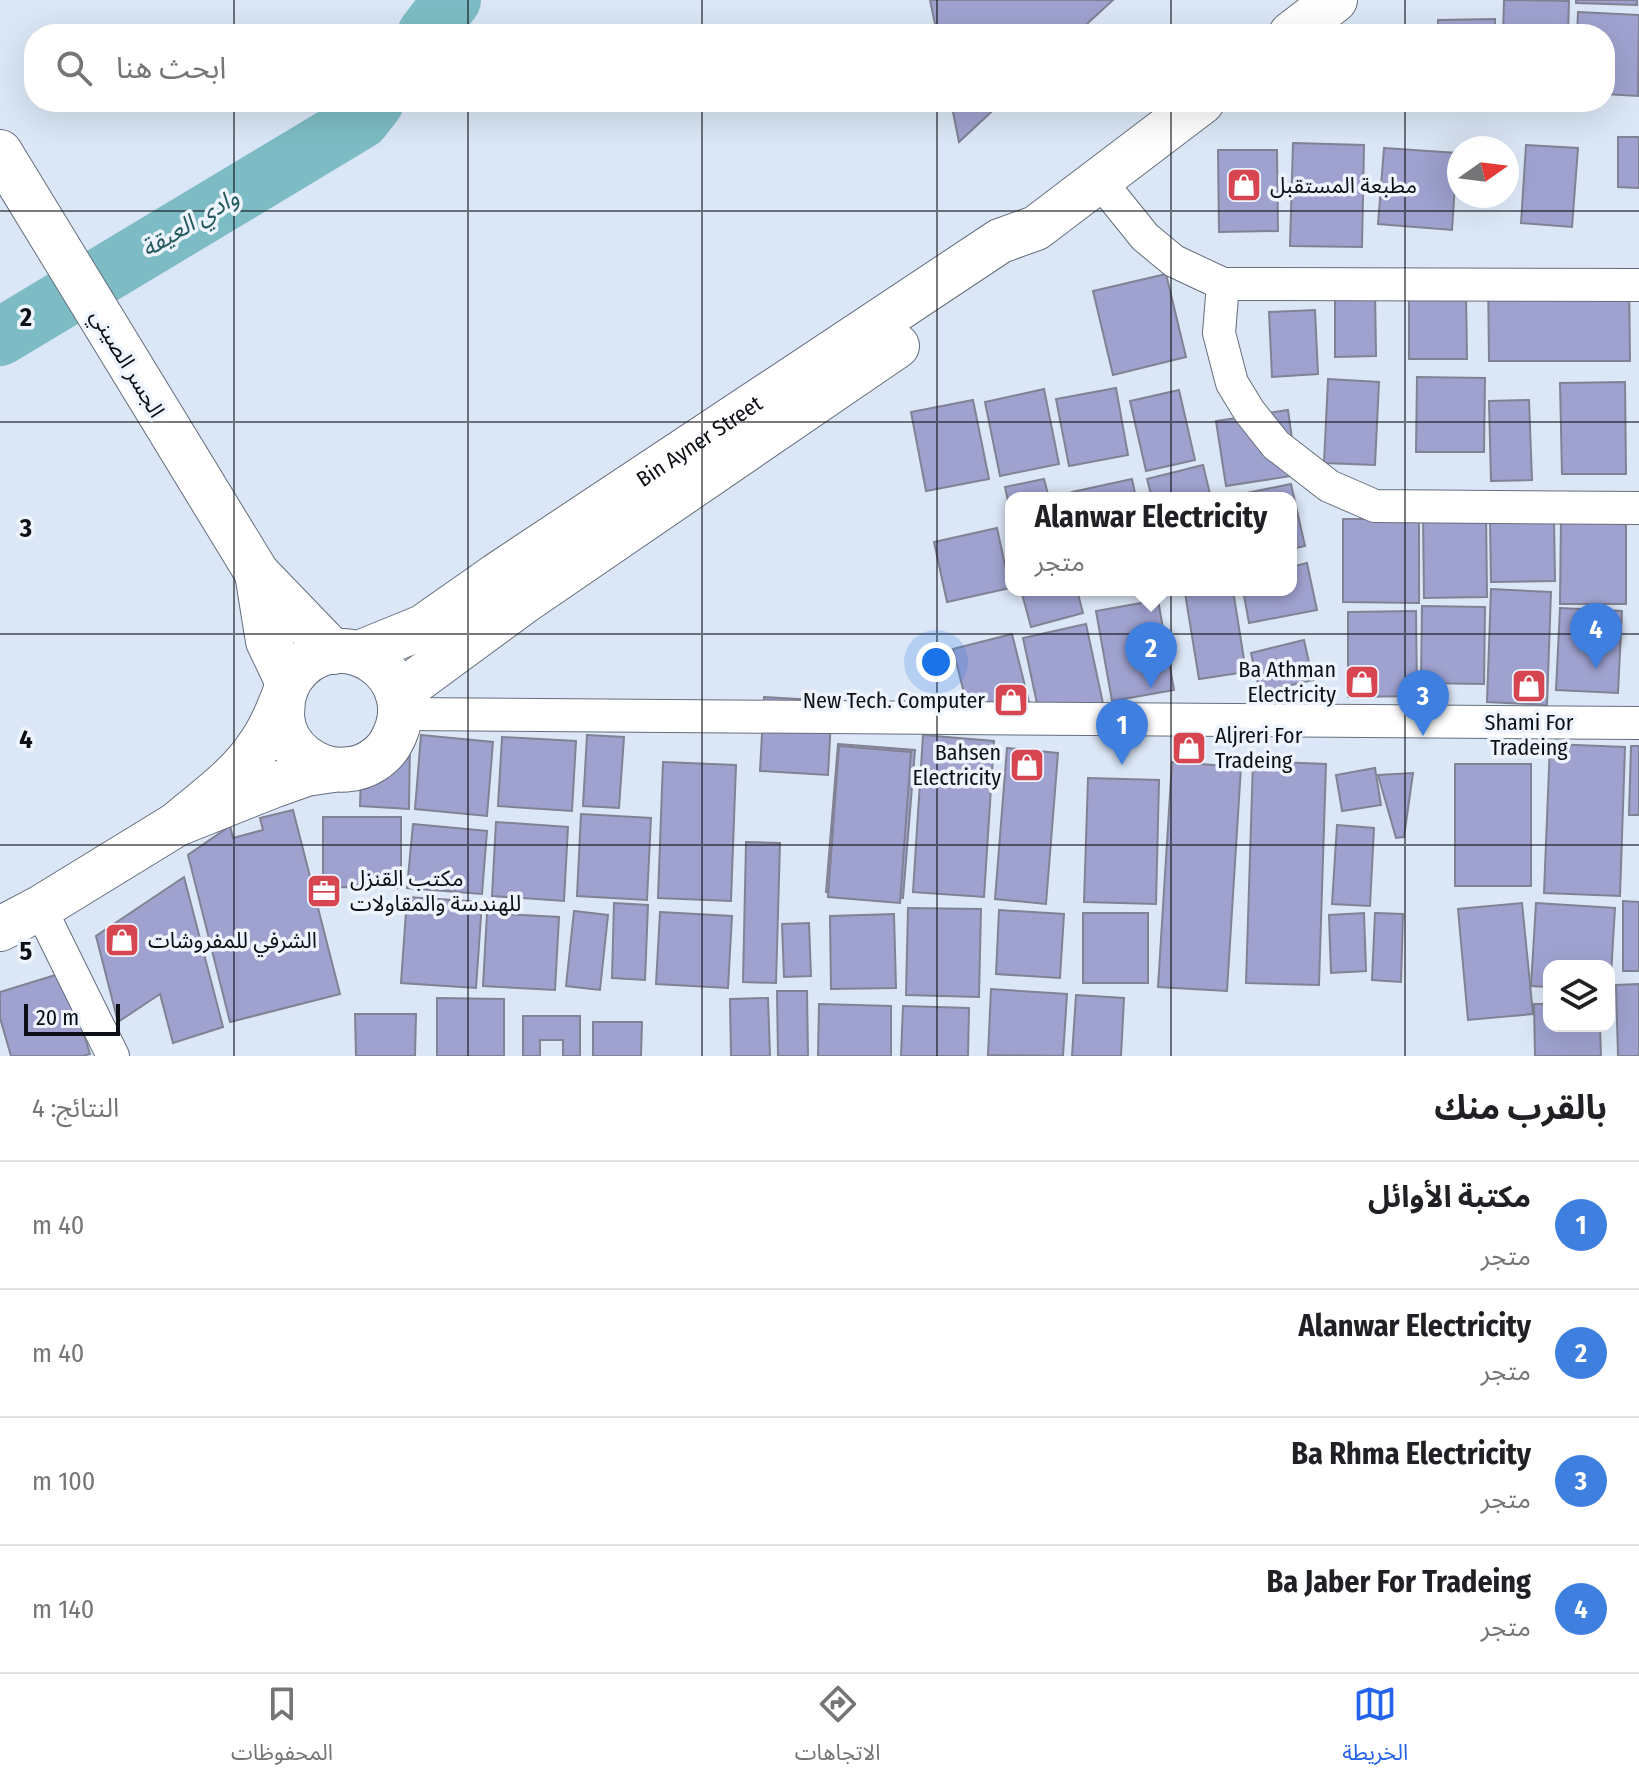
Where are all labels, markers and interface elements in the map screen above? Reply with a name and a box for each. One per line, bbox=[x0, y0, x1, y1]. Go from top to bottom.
search box bbox=[24, 24, 1615, 112]
icon: search bbox=[52, 46, 96, 90]
text: ابحث هنا bbox=[116, 50, 226, 86]
north arrow bbox=[1447, 136, 1519, 208]
shop icon: مطبعة المستقبل bbox=[1225, 166, 1263, 204]
place label: مطبعة المستقبل bbox=[1270, 172, 1417, 199]
water label: وادي العيقة bbox=[136, 183, 246, 267]
text: 2 bbox=[19, 302, 32, 333]
street label: الجسر الصيني bbox=[82, 304, 170, 424]
street label: Bin Ayner Street bbox=[631, 389, 768, 493]
popup bbox=[1005, 492, 1297, 596]
text: Alanwar Electricity bbox=[1035, 499, 1267, 535]
text: 3 bbox=[19, 513, 32, 544]
text: متجر bbox=[1035, 547, 1085, 578]
pin: 4 bbox=[1570, 603, 1622, 669]
pin: 2 bbox=[1125, 622, 1177, 688]
your location bbox=[916, 642, 956, 682]
place label: Ba Athman Electricity bbox=[1238, 656, 1336, 708]
shop icon: Ba Athman Electricity bbox=[1343, 663, 1381, 701]
shop icon: Shami For Tradeing bbox=[1510, 667, 1548, 705]
pin: 3 bbox=[1397, 670, 1449, 736]
shop icon: New Tech. Computer bbox=[992, 681, 1030, 719]
place label: New Tech. Computer bbox=[803, 687, 985, 714]
pin: 1 bbox=[1096, 699, 1148, 765]
place label: Shami For Tradeing bbox=[1484, 709, 1574, 761]
place label: Aljreri For Tradeing bbox=[1215, 722, 1303, 774]
text: 4 bbox=[19, 724, 33, 755]
shop icon: Aljreri For Tradeing bbox=[1170, 729, 1208, 767]
place label: Bahsen Electricity bbox=[913, 739, 1001, 791]
shop icon: Bahsen Electricity bbox=[1008, 746, 1046, 784]
place label: مكتب القنزل للهندسة والمقاولات bbox=[350, 865, 521, 917]
office icon: مكتب القنزل للهندسة والمقاولات bbox=[305, 872, 343, 910]
shop icon: الشرفي للمفروشات bbox=[103, 921, 141, 959]
place label: الشرفي للمفروشات bbox=[148, 927, 317, 957]
text: 5 bbox=[20, 936, 33, 967]
map controls bbox=[1543, 960, 1615, 1032]
button: layers bbox=[1543, 960, 1615, 1032]
scale bar bbox=[24, 1000, 120, 1036]
text: 20 m bbox=[36, 1004, 79, 1031]
text: بالقرب منك bbox=[1434, 1087, 1607, 1128]
text: النتائج: 4 bbox=[32, 1093, 119, 1124]
text: مكتبة الأوائل bbox=[1368, 1179, 1531, 1215]
text: 40 m bbox=[32, 1210, 84, 1241]
text: 1 bbox=[1576, 1210, 1587, 1241]
text: متجر bbox=[1481, 1241, 1531, 1272]
text: Alanwar Electricity bbox=[1299, 1308, 1531, 1344]
text: 40 m bbox=[32, 1338, 84, 1369]
text: 2 bbox=[1575, 1338, 1587, 1369]
text: متجر bbox=[1481, 1356, 1531, 1387]
text: Ba Rhma Electricity bbox=[1291, 1436, 1531, 1472]
text: 100 m bbox=[32, 1466, 95, 1497]
text: 3 bbox=[1575, 1466, 1587, 1497]
text: متجر bbox=[1481, 1484, 1531, 1515]
text: Ba Jaber For Tradeing bbox=[1267, 1564, 1531, 1600]
text: 140 m bbox=[32, 1594, 94, 1625]
text: 4 bbox=[1574, 1594, 1588, 1625]
text: متجر bbox=[1481, 1612, 1531, 1643]
tab: المحفوظات bbox=[231, 1682, 333, 1776]
tab: الاتجاهات bbox=[795, 1682, 881, 1776]
tab: الخريطة bbox=[1342, 1682, 1408, 1776]

